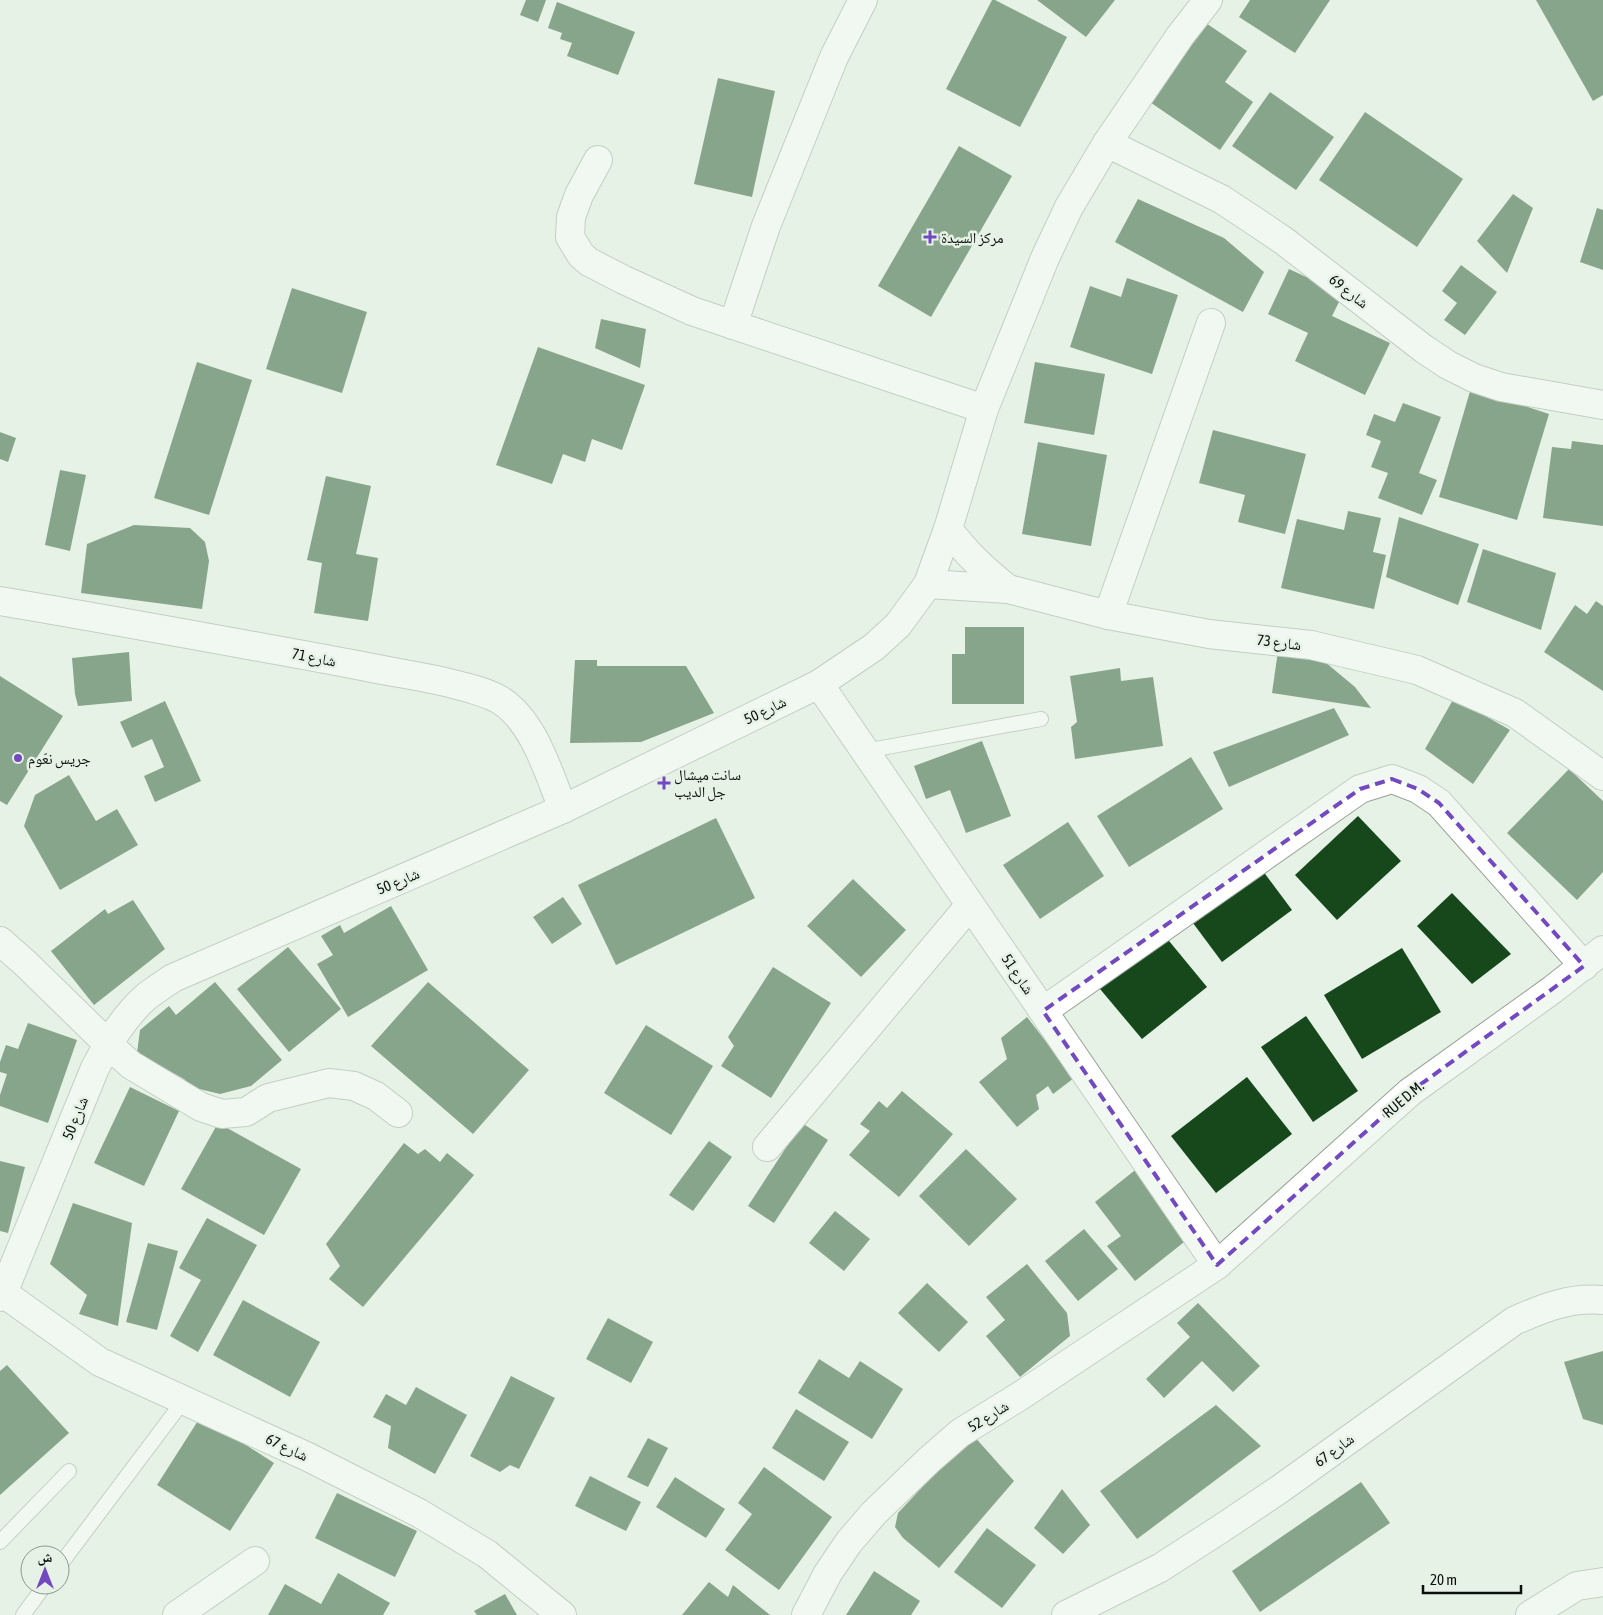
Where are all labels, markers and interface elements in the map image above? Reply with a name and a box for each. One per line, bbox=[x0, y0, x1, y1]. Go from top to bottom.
place label: مركز السيدة bbox=[941, 229, 1004, 247]
marker: مركز السيدة bbox=[923, 230, 937, 244]
street label: شارع 69 bbox=[1325, 271, 1372, 313]
street label: شارع 73 bbox=[1256, 631, 1302, 655]
street label: شارع 71 bbox=[290, 644, 338, 672]
street label: شارع 50 bbox=[741, 693, 790, 729]
place label: جريس نعّوم bbox=[28, 750, 91, 769]
marker: جريس نعّوم bbox=[12, 752, 24, 764]
place label: سانت ميشال جل الديب bbox=[674, 766, 741, 802]
marker: سانت ميشال جل الديب bbox=[658, 777, 670, 789]
street label: شارع 50 bbox=[374, 864, 423, 899]
street label: شارع 51 bbox=[997, 951, 1038, 998]
street label: RUE D.M. bbox=[1379, 1077, 1427, 1121]
street label: شارع 50 bbox=[59, 1094, 93, 1143]
street label: شارع 52 bbox=[965, 1397, 1013, 1437]
street label: شارع 67 bbox=[262, 1430, 311, 1466]
street label: شارع 67 bbox=[1311, 1430, 1358, 1472]
north arrow bbox=[20, 1545, 70, 1595]
text: ش bbox=[38, 1549, 53, 1566]
scale bar bbox=[1423, 1562, 1520, 1594]
text: 20 m bbox=[1430, 1571, 1457, 1588]

